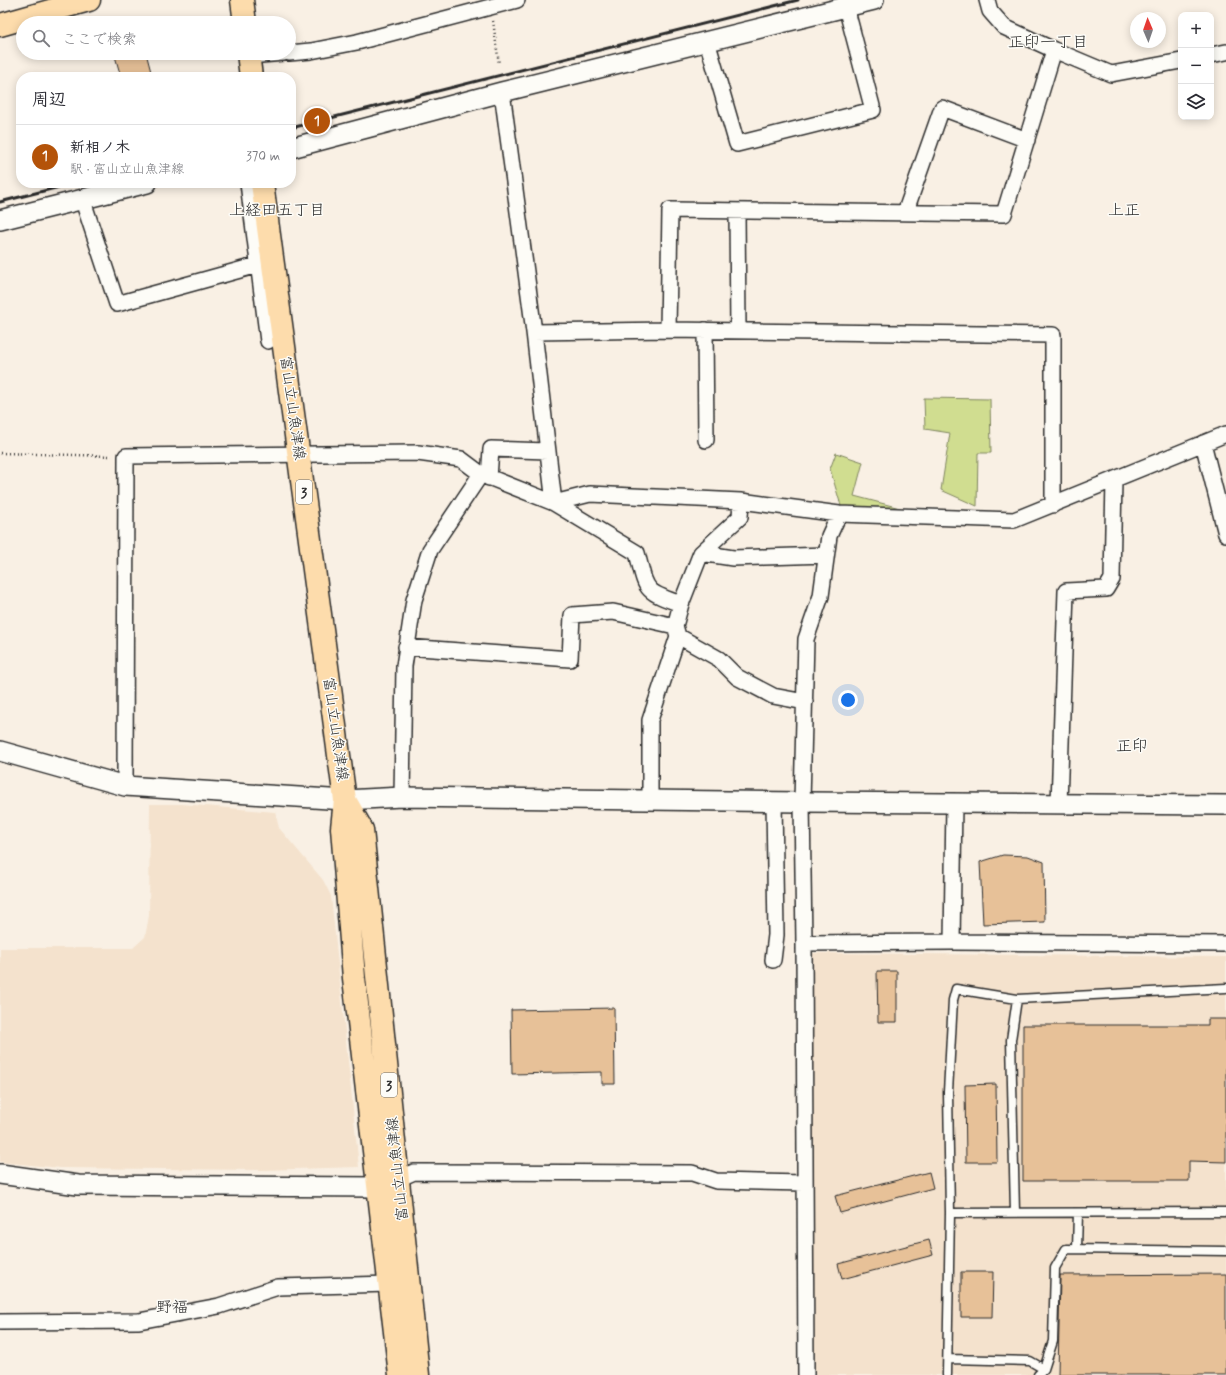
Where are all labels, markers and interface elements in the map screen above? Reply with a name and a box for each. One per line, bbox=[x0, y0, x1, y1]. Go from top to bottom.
north arrow bbox=[1130, 12, 1166, 48]
map controls bbox=[1178, 12, 1214, 120]
button: + bbox=[1178, 12, 1214, 48]
search box bbox=[16, 16, 296, 60]
icon: search bbox=[30, 27, 52, 49]
text: ここで検索 bbox=[62, 30, 137, 50]
district label: 正印一丁目 bbox=[1008, 32, 1088, 53]
button: − bbox=[1178, 48, 1214, 84]
button: layers bbox=[1178, 84, 1214, 120]
text: 周辺 bbox=[32, 89, 66, 111]
pin: 1 bbox=[304, 106, 330, 136]
text: 新相ノ木 bbox=[70, 138, 130, 158]
text: 1 bbox=[42, 148, 48, 165]
text: 370 m bbox=[246, 148, 280, 165]
text: 駅 · 富山立山魚津線 bbox=[70, 161, 184, 178]
district label: 上経田五丁目 bbox=[229, 200, 325, 221]
district label: 上正 bbox=[1108, 200, 1140, 221]
street label: 富山立山魚津線 bbox=[275, 355, 309, 462]
road number: 3 bbox=[296, 480, 312, 504]
street label: 富山立山魚津線 bbox=[318, 676, 352, 783]
your location bbox=[838, 690, 858, 710]
district label: 正印 bbox=[1116, 736, 1148, 757]
road number: 3 bbox=[381, 1073, 397, 1097]
street label: 富山立山魚津線 bbox=[383, 1116, 413, 1222]
district label: 野福 bbox=[156, 1297, 188, 1318]

